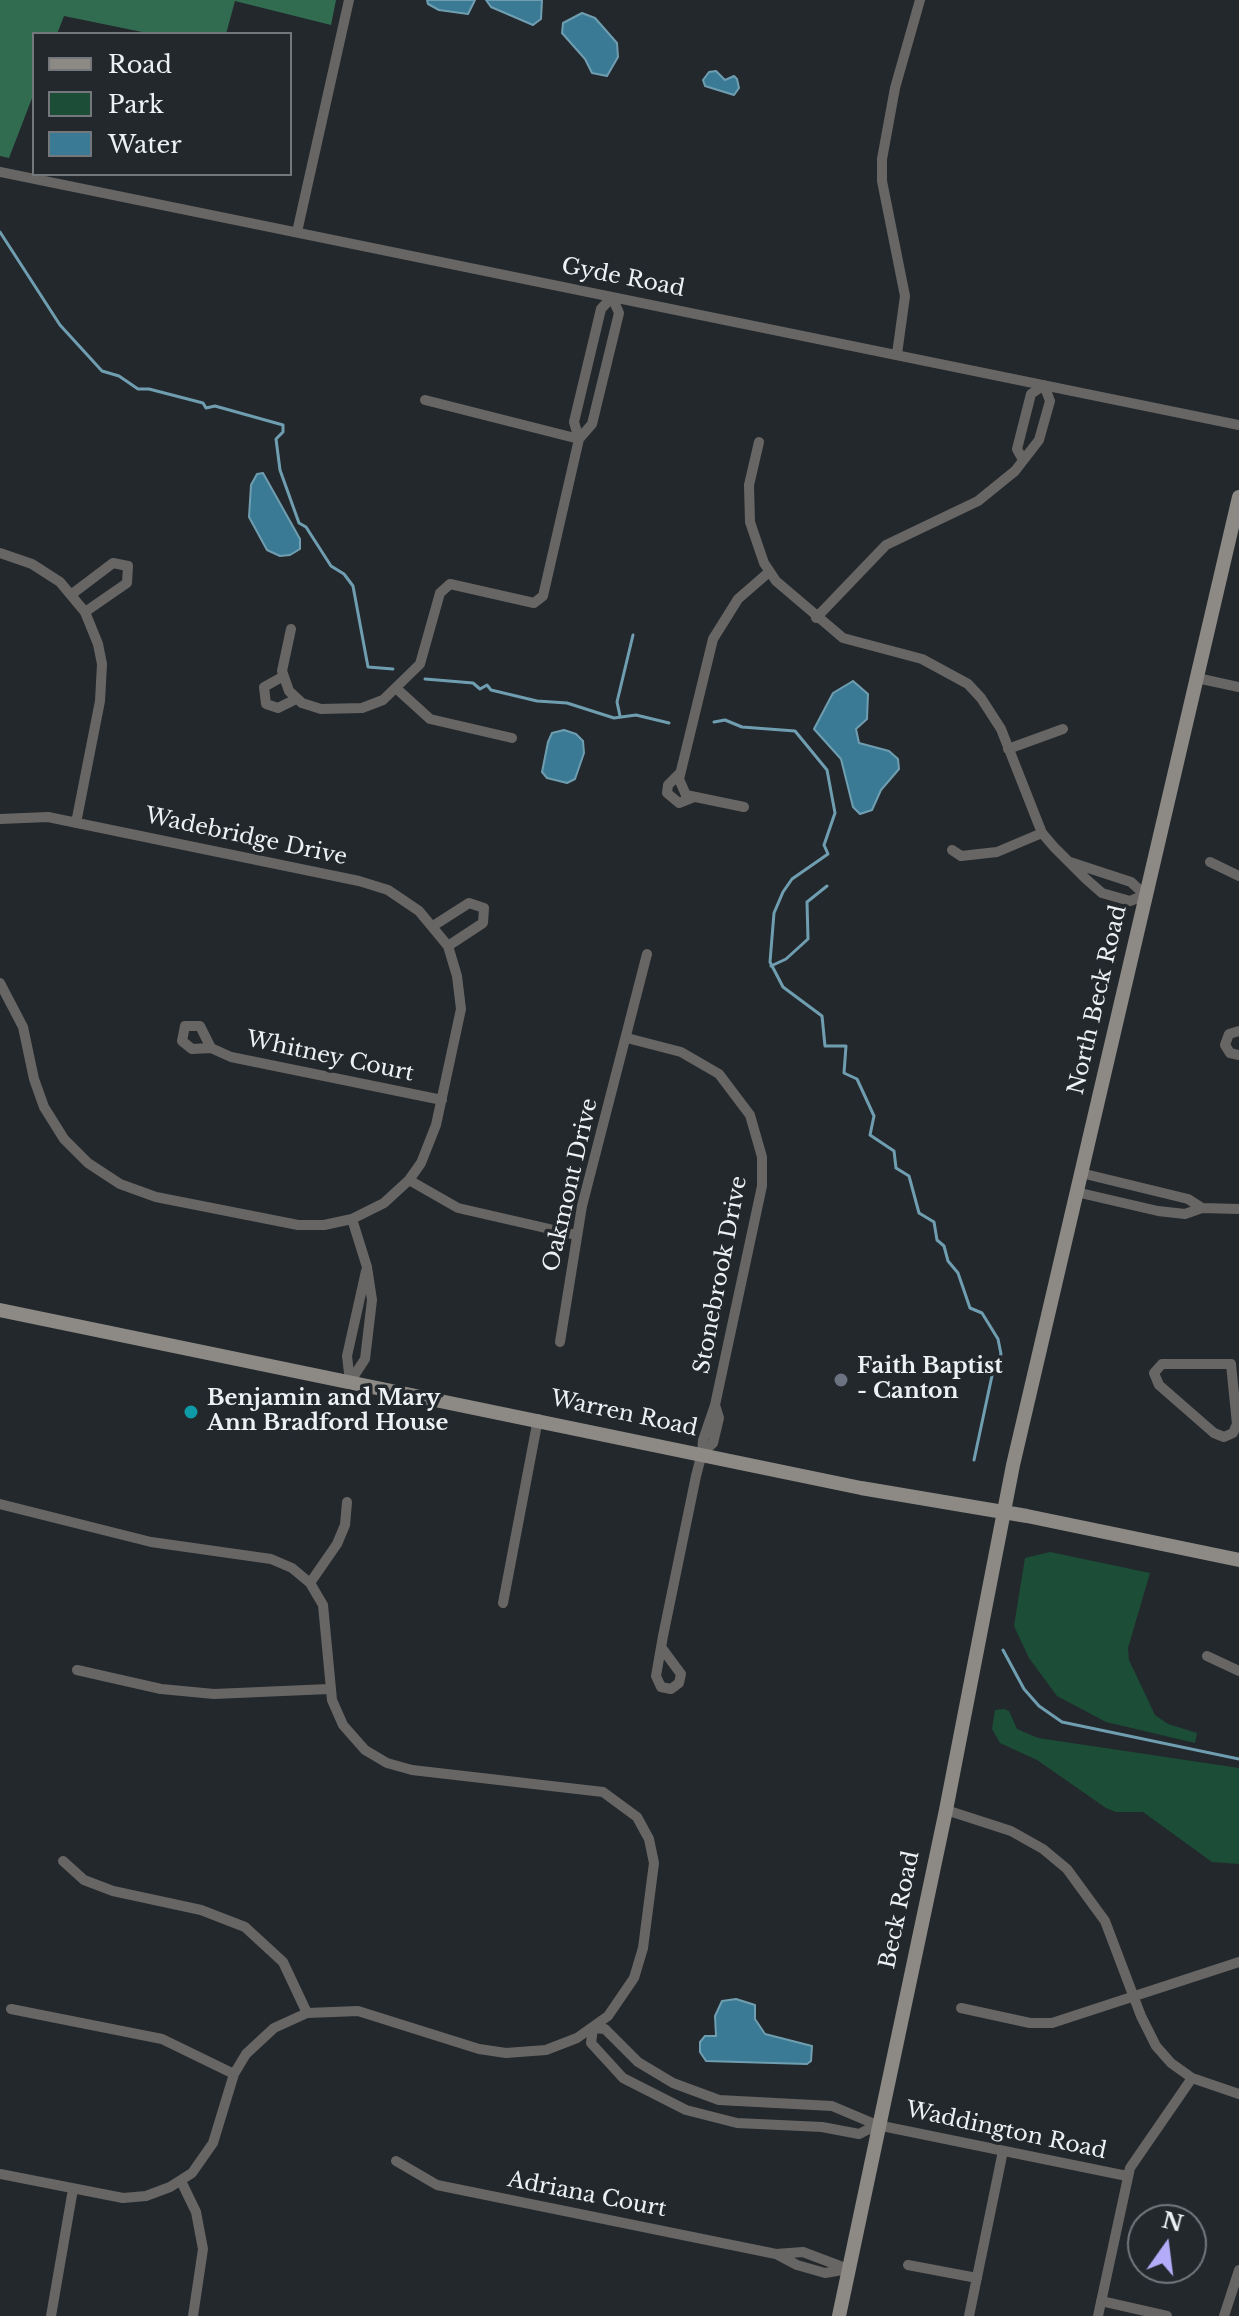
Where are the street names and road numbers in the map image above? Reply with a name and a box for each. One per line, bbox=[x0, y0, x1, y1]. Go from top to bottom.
street label: Gyde Road bbox=[559, 253, 687, 303]
street label: Wadebridge Drive bbox=[143, 803, 349, 871]
street label: North Beck Road bbox=[1063, 903, 1133, 1097]
street label: Whitney Court bbox=[244, 1026, 416, 1088]
street label: Oakmont Drive bbox=[538, 1096, 604, 1274]
street label: Stonebrook Drive bbox=[689, 1174, 753, 1376]
street label: Warren Road bbox=[548, 1386, 700, 1442]
street label: Beck Road bbox=[875, 1849, 925, 1971]
street label: Waddington Road bbox=[903, 2097, 1109, 2165]
street label: Adriana Court bbox=[506, 2167, 668, 2223]

